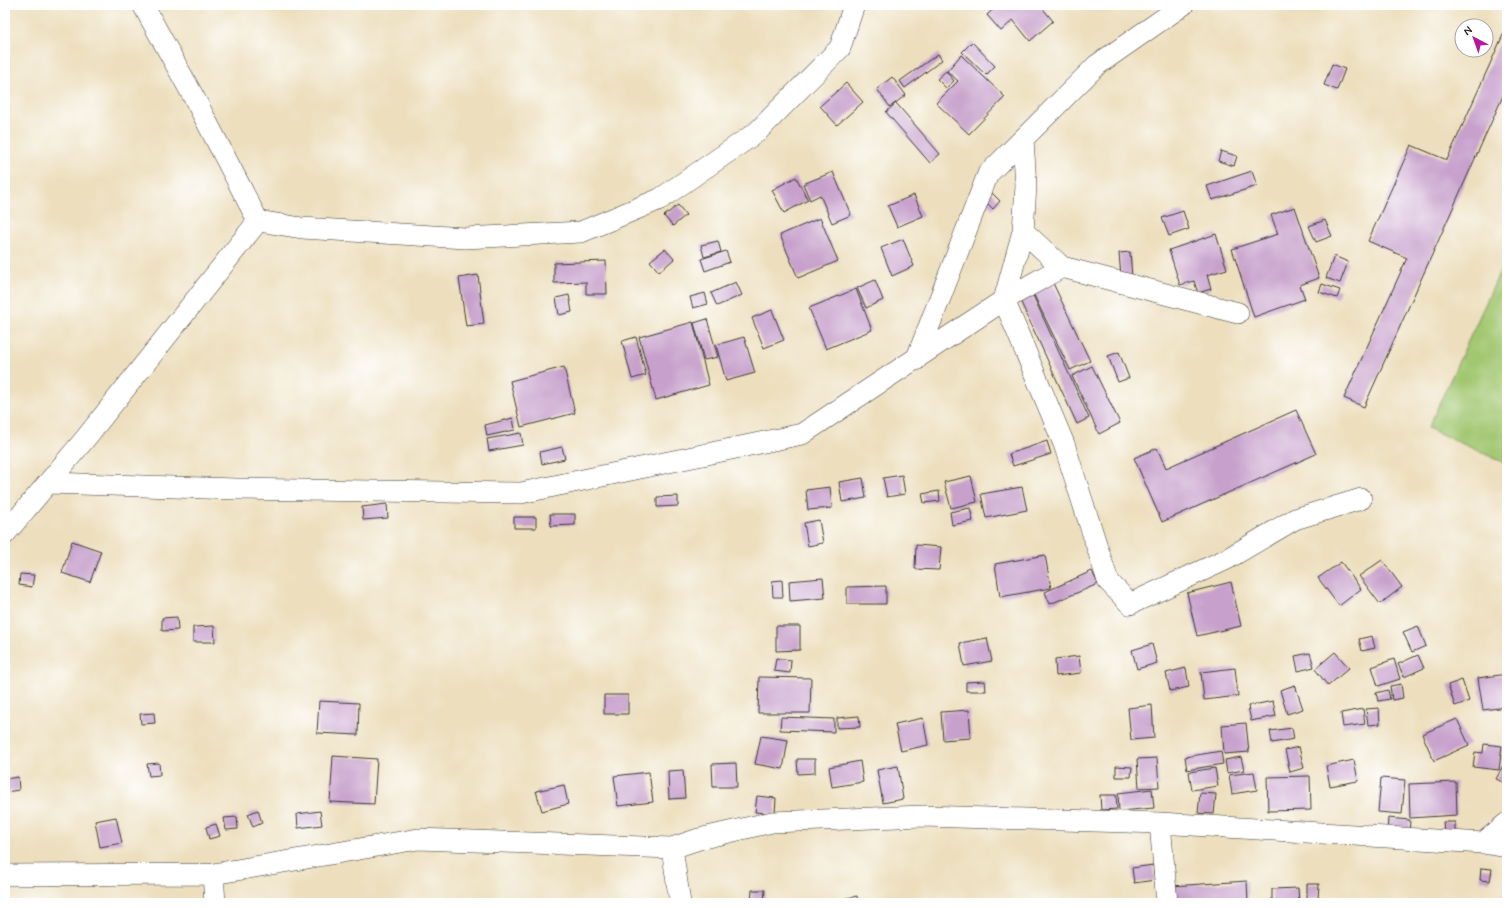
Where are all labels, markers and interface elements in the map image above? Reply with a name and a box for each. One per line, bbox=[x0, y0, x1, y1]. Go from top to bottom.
north arrow bbox=[1454, 18, 1494, 58]
text: N bbox=[1461, 24, 1475, 39]

